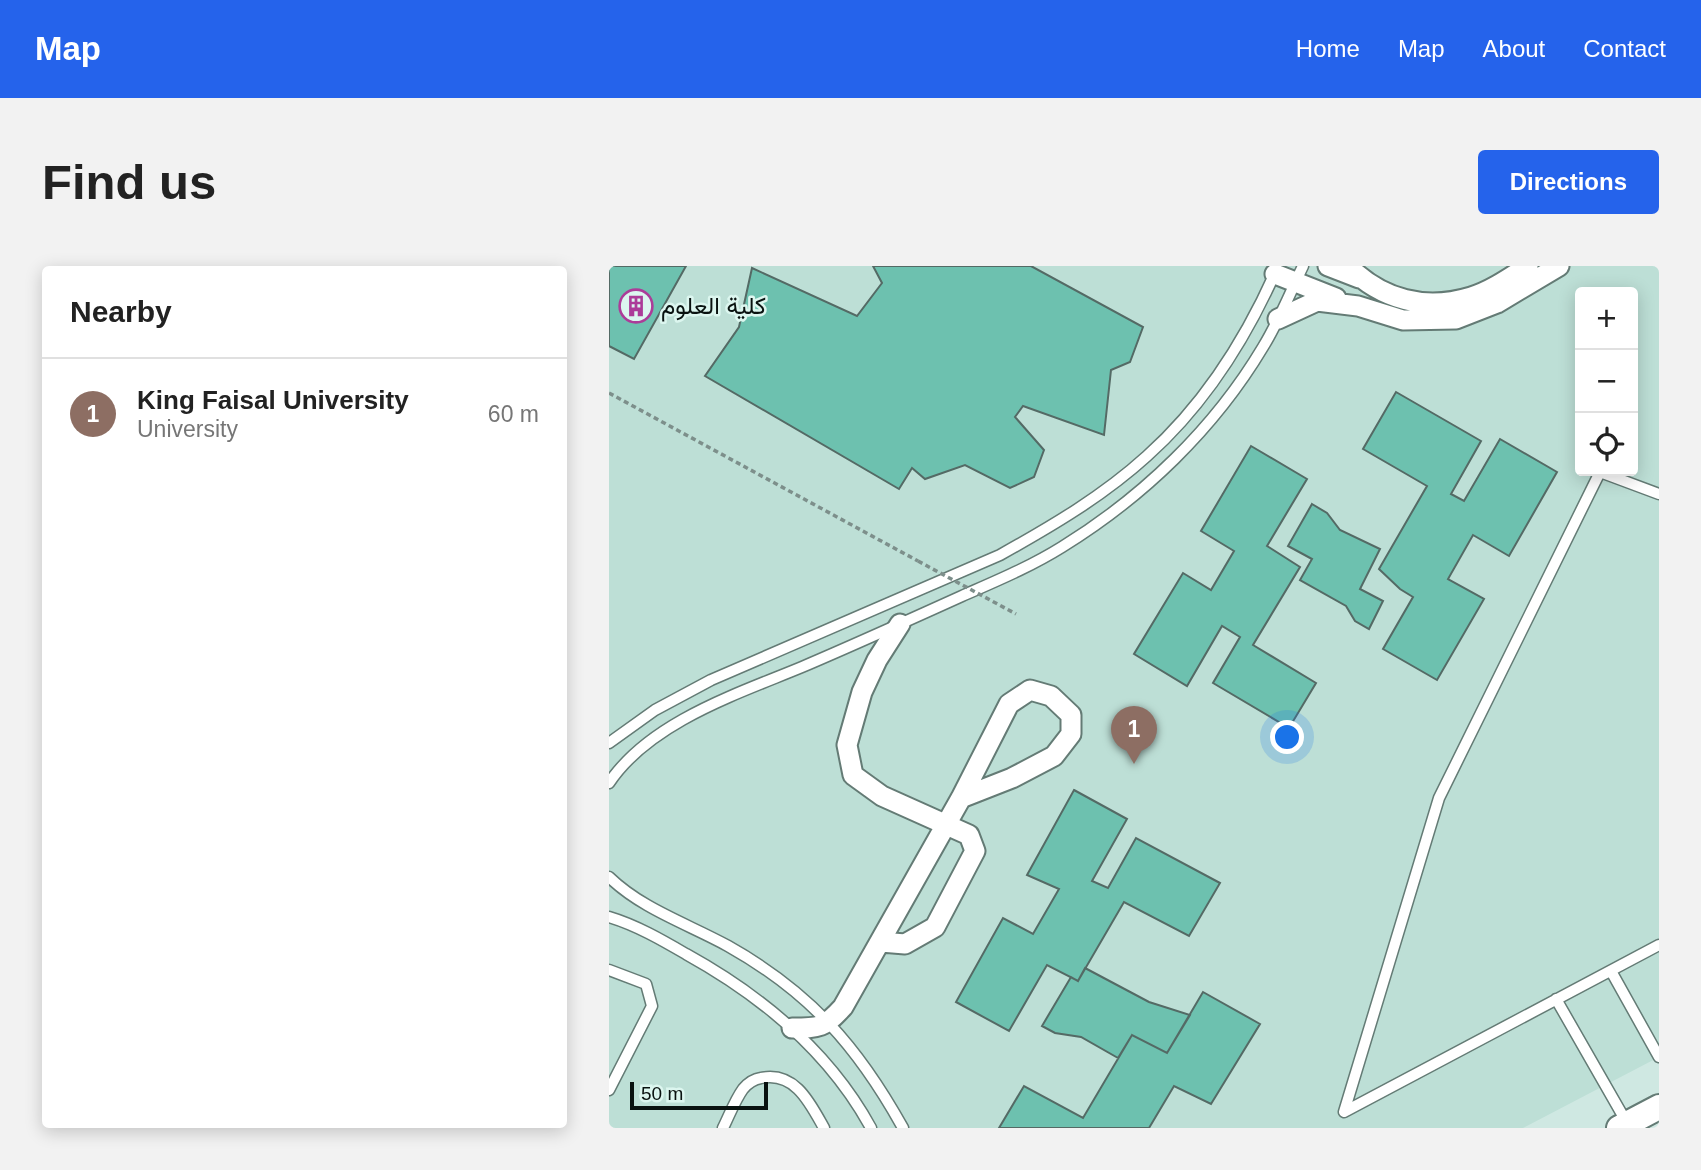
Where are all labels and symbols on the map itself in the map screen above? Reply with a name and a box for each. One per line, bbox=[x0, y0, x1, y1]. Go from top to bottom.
building icon: كلية العلوم bbox=[617, 287, 655, 325]
place label: كلية العلوم bbox=[661, 292, 766, 322]
pin: 1 bbox=[1111, 706, 1157, 764]
your location bbox=[1270, 720, 1304, 754]
scale bar bbox=[630, 1079, 768, 1111]

